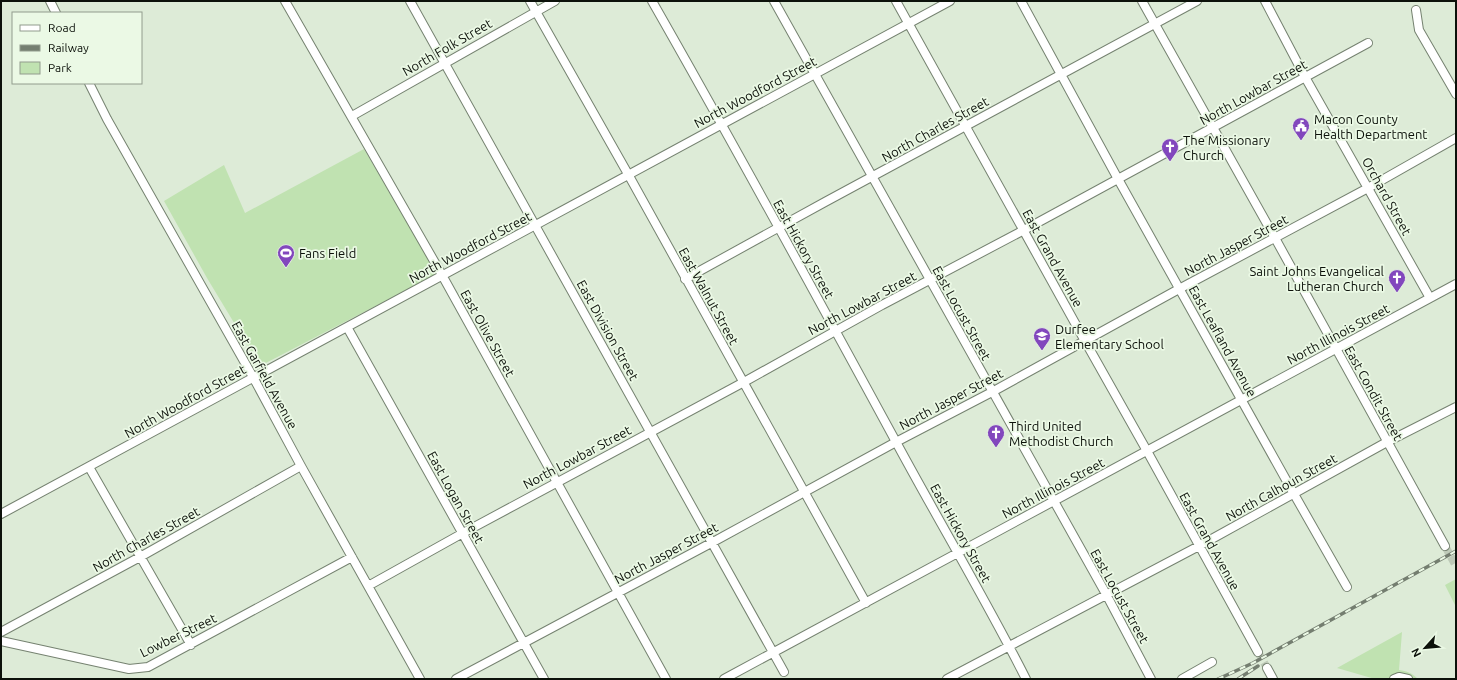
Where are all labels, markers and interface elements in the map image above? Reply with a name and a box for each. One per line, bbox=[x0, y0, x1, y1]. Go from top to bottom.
legend bbox=[12, 12, 142, 84]
street label: North Folk Street bbox=[400, 16, 494, 78]
text: Road bbox=[48, 21, 76, 34]
text: Railway bbox=[48, 41, 89, 54]
street label: North Woodford Street bbox=[692, 54, 818, 130]
street label: North Lowbar Street bbox=[1197, 57, 1309, 127]
text: Park bbox=[48, 61, 72, 74]
street label: North Charles Street bbox=[879, 94, 991, 164]
place label: Macon County Health Department bbox=[1314, 112, 1427, 141]
public building icon: Macon County Health Department bbox=[1291, 116, 1311, 141]
place label: The Missionary Church bbox=[1183, 133, 1270, 162]
church icon: The Missionary Church bbox=[1160, 137, 1180, 162]
street label: Orchard Street bbox=[1360, 155, 1414, 237]
street label: East Hickory Street bbox=[771, 197, 837, 301]
street label: East Grand Avenue bbox=[1020, 207, 1086, 309]
street label: North Woodford Street bbox=[407, 209, 533, 285]
street label: North Jasper Street bbox=[1182, 212, 1290, 278]
sports icon: Fans Field bbox=[276, 243, 296, 268]
street label: East Walnut Street bbox=[677, 245, 741, 347]
place label: Fans Field bbox=[299, 246, 356, 260]
street label: East Locust Street bbox=[930, 264, 994, 362]
place label: Saint Johns Evangelical Lutheran Church bbox=[1249, 264, 1385, 293]
church icon: Saint Johns Evangelical Lutheran Church bbox=[1387, 268, 1407, 293]
street label: North Lowbar Street bbox=[806, 269, 918, 337]
street label: East Division Street bbox=[575, 277, 641, 383]
street label: East Leafland Avenue bbox=[1187, 283, 1259, 399]
street label: East Olive Street bbox=[458, 287, 518, 379]
street label: North Illinois Street bbox=[1285, 301, 1391, 367]
street label: East Garfield Avenue bbox=[230, 319, 300, 431]
place label: Durfee Elementary School bbox=[1055, 322, 1164, 351]
school or university icon: Durfee Elementary School bbox=[1032, 326, 1052, 351]
street label: East Condit Street bbox=[1342, 343, 1406, 443]
street label: North Woodford Street bbox=[122, 362, 248, 440]
street label: North Jasper Street bbox=[897, 366, 1005, 432]
place label: Third United Methodist Church bbox=[1009, 419, 1113, 448]
street label: North Lowbar Street bbox=[521, 423, 633, 491]
church icon: Third United Methodist Church bbox=[986, 423, 1006, 448]
street label: East Logan Street bbox=[425, 449, 487, 545]
street label: North Calhoun Street bbox=[1223, 451, 1339, 523]
street label: North Illinois Street bbox=[1000, 455, 1106, 521]
street label: East Hickory Street bbox=[928, 481, 994, 585]
street label: East Grand Avenue bbox=[1177, 490, 1243, 592]
street label: North Charles Street bbox=[90, 504, 202, 574]
street label: North Jasper Street bbox=[612, 520, 720, 586]
street label: East Locust Street bbox=[1088, 547, 1152, 645]
street label: Lowber Street bbox=[138, 610, 218, 660]
north arrow bbox=[1405, 628, 1445, 668]
text: N bbox=[1409, 646, 1423, 659]

